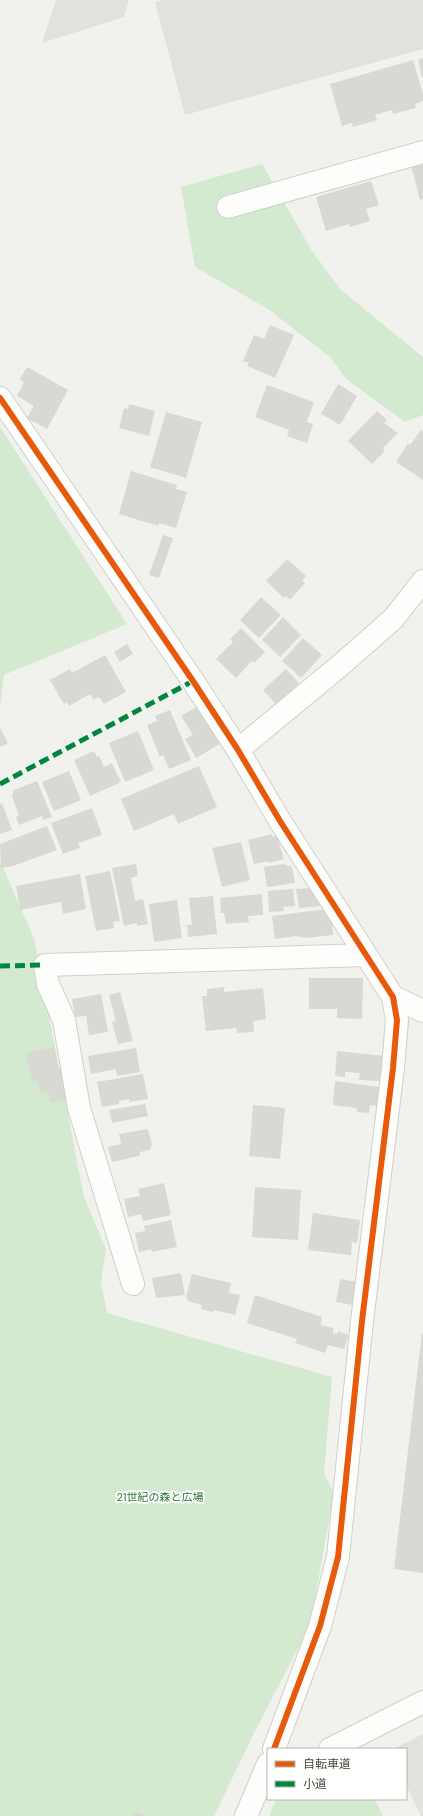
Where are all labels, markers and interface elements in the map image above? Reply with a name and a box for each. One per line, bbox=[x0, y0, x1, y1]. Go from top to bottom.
park label: 21世紀の森と広場 bbox=[117, 1490, 203, 1504]
legend bbox=[267, 1748, 407, 1800]
text: 自転車道 bbox=[303, 1756, 351, 1772]
text: 小道 bbox=[303, 1776, 327, 1792]

